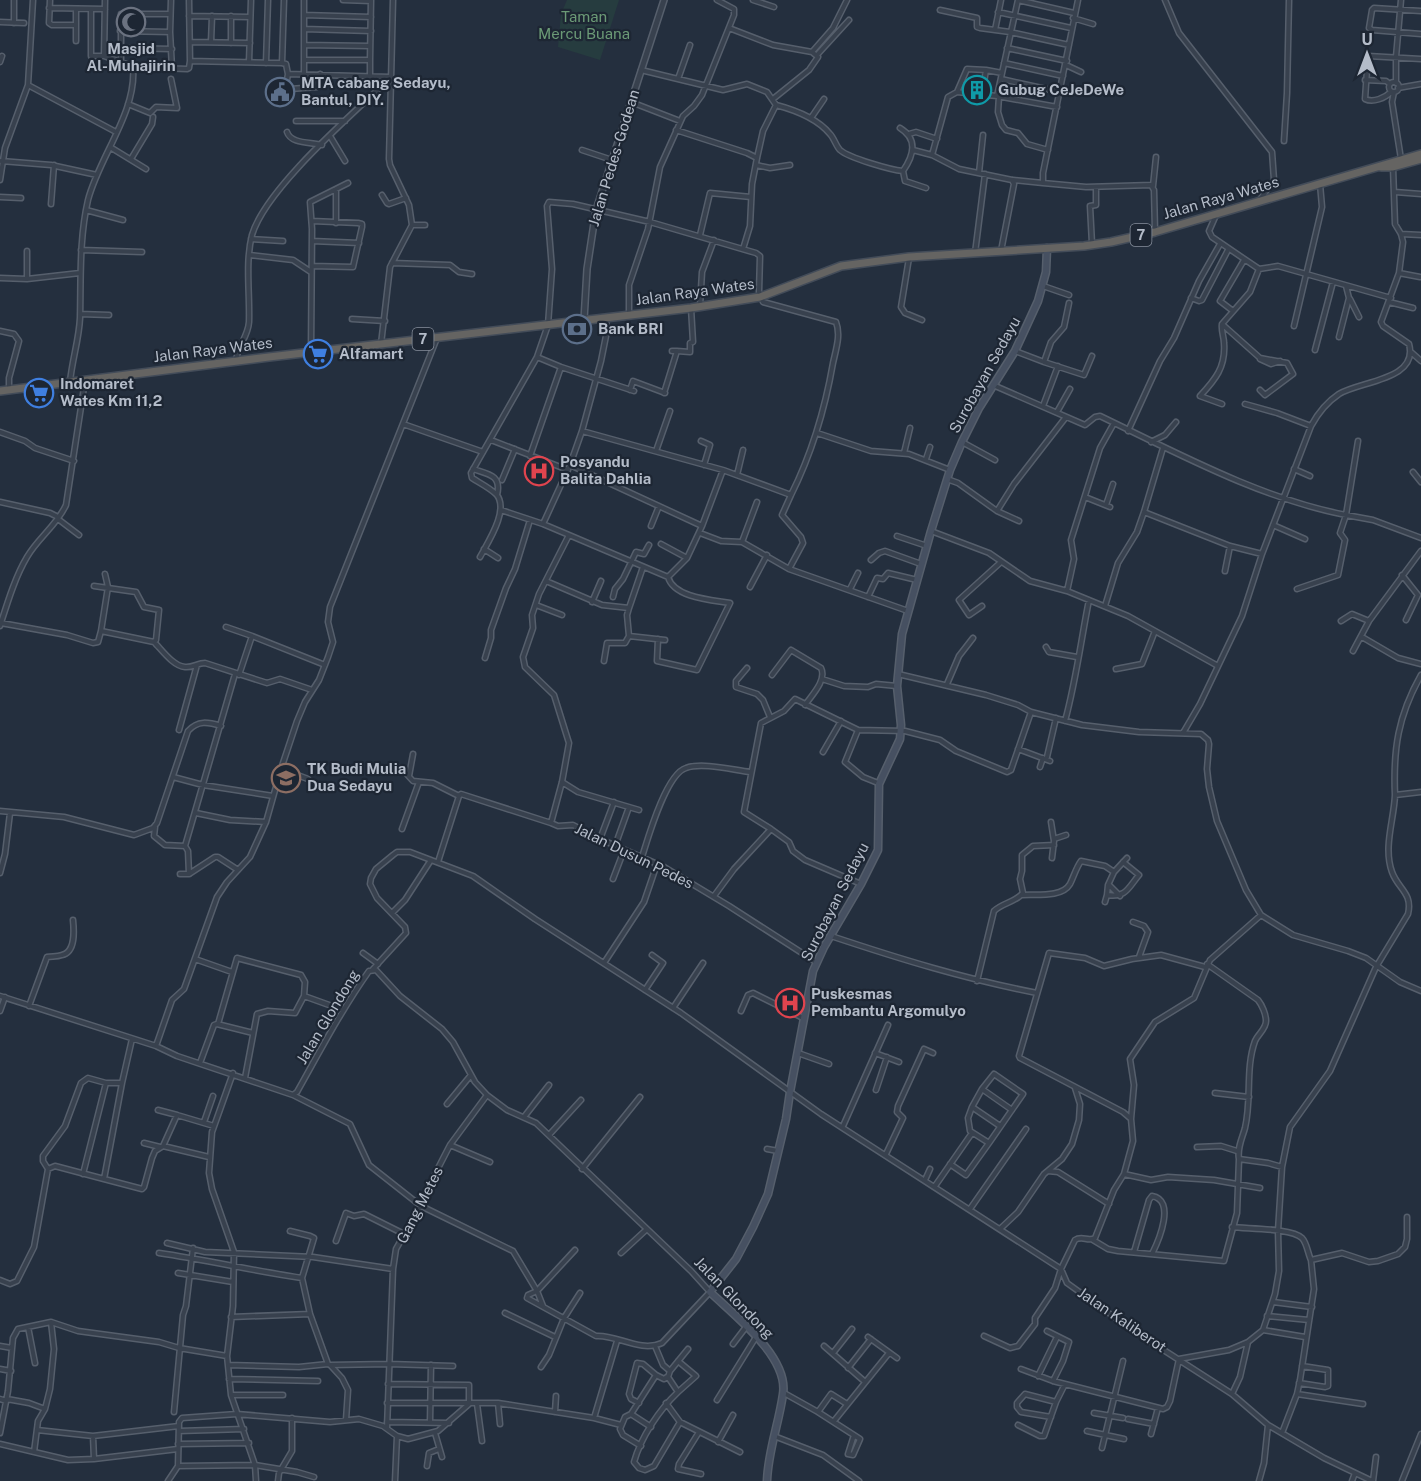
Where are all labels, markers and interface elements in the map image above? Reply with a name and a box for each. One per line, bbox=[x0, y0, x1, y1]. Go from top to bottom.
mosque icon: Masjid Al-Muhajirin bbox=[115, 6, 147, 38]
park label: Taman Mercu Buana bbox=[538, 8, 630, 42]
north arrow bbox=[1337, 24, 1397, 84]
text: U bbox=[1361, 30, 1373, 49]
place label: Masjid Al-Muhajirin bbox=[86, 40, 176, 74]
place label: MTA cabang Sedayu, Bantul, DIY. bbox=[301, 74, 451, 108]
building icon: Gubug CeJeDeWe bbox=[961, 74, 993, 106]
public building icon: MTA cabang Sedayu, Bantul, DIY. bbox=[264, 76, 296, 108]
place label: Gubug CeJeDeWe bbox=[998, 81, 1124, 98]
street label: Jalan Pedes-Godean bbox=[585, 87, 642, 228]
street label: Jalan Raya Wates bbox=[1161, 173, 1281, 222]
road number: 7 bbox=[1130, 224, 1152, 246]
street label: Jalan Raya Wates bbox=[634, 275, 756, 308]
bank icon: Bank BRI bbox=[561, 313, 593, 345]
street label: Surobayan Sedayu bbox=[945, 313, 1024, 436]
place label: Bank BRI bbox=[598, 320, 663, 337]
road number: 7 bbox=[412, 328, 434, 350]
street label: Jalan Raya Wates bbox=[152, 334, 274, 365]
supermarket icon: Alfamart bbox=[302, 338, 334, 370]
place label: Alfamart bbox=[339, 345, 403, 362]
place label: Indomaret Wates Km 11,2 bbox=[60, 375, 162, 409]
supermarket icon: Indomaret Wates Km 11,2 bbox=[23, 377, 55, 409]
place label: Posyandu Balita Dahlia bbox=[560, 453, 651, 487]
hospital icon: Posyandu Balita Dahlia bbox=[523, 455, 555, 487]
place label: TK Budi Mulia Dua Sedayu bbox=[307, 760, 406, 794]
school or university icon: TK Budi Mulia Dua Sedayu bbox=[270, 762, 302, 794]
street label: Jalan Dusun Pedes bbox=[572, 819, 696, 892]
street label: Surobayan Sedayu bbox=[797, 840, 872, 964]
street label: Jalan Glondong bbox=[293, 967, 362, 1067]
place label: Puskesmas Pembantu Argomulyo bbox=[811, 985, 966, 1019]
hospital icon: Puskesmas Pembantu Argomulyo bbox=[774, 987, 806, 1019]
street label: Gang Metes bbox=[393, 1164, 446, 1246]
street label: Jalan Glondong bbox=[691, 1253, 778, 1342]
street label: Jalan Kaliberot bbox=[1075, 1284, 1170, 1356]

